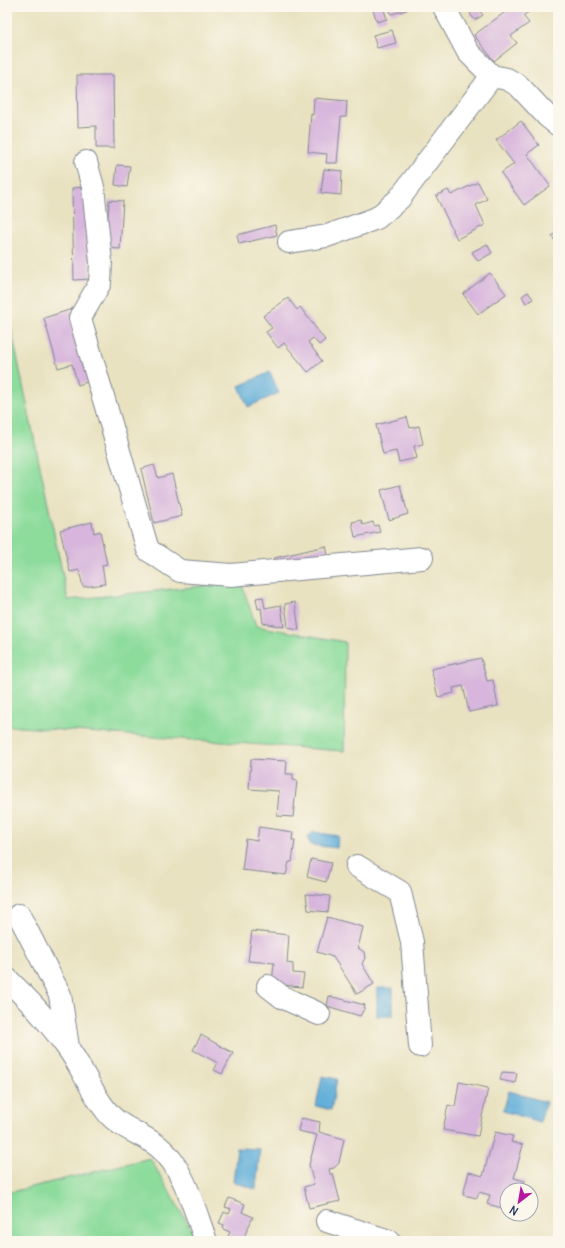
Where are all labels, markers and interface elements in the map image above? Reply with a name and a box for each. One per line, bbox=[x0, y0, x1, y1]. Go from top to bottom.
north arrow bbox=[499, 1182, 539, 1222]
text: N bbox=[507, 1203, 521, 1219]

